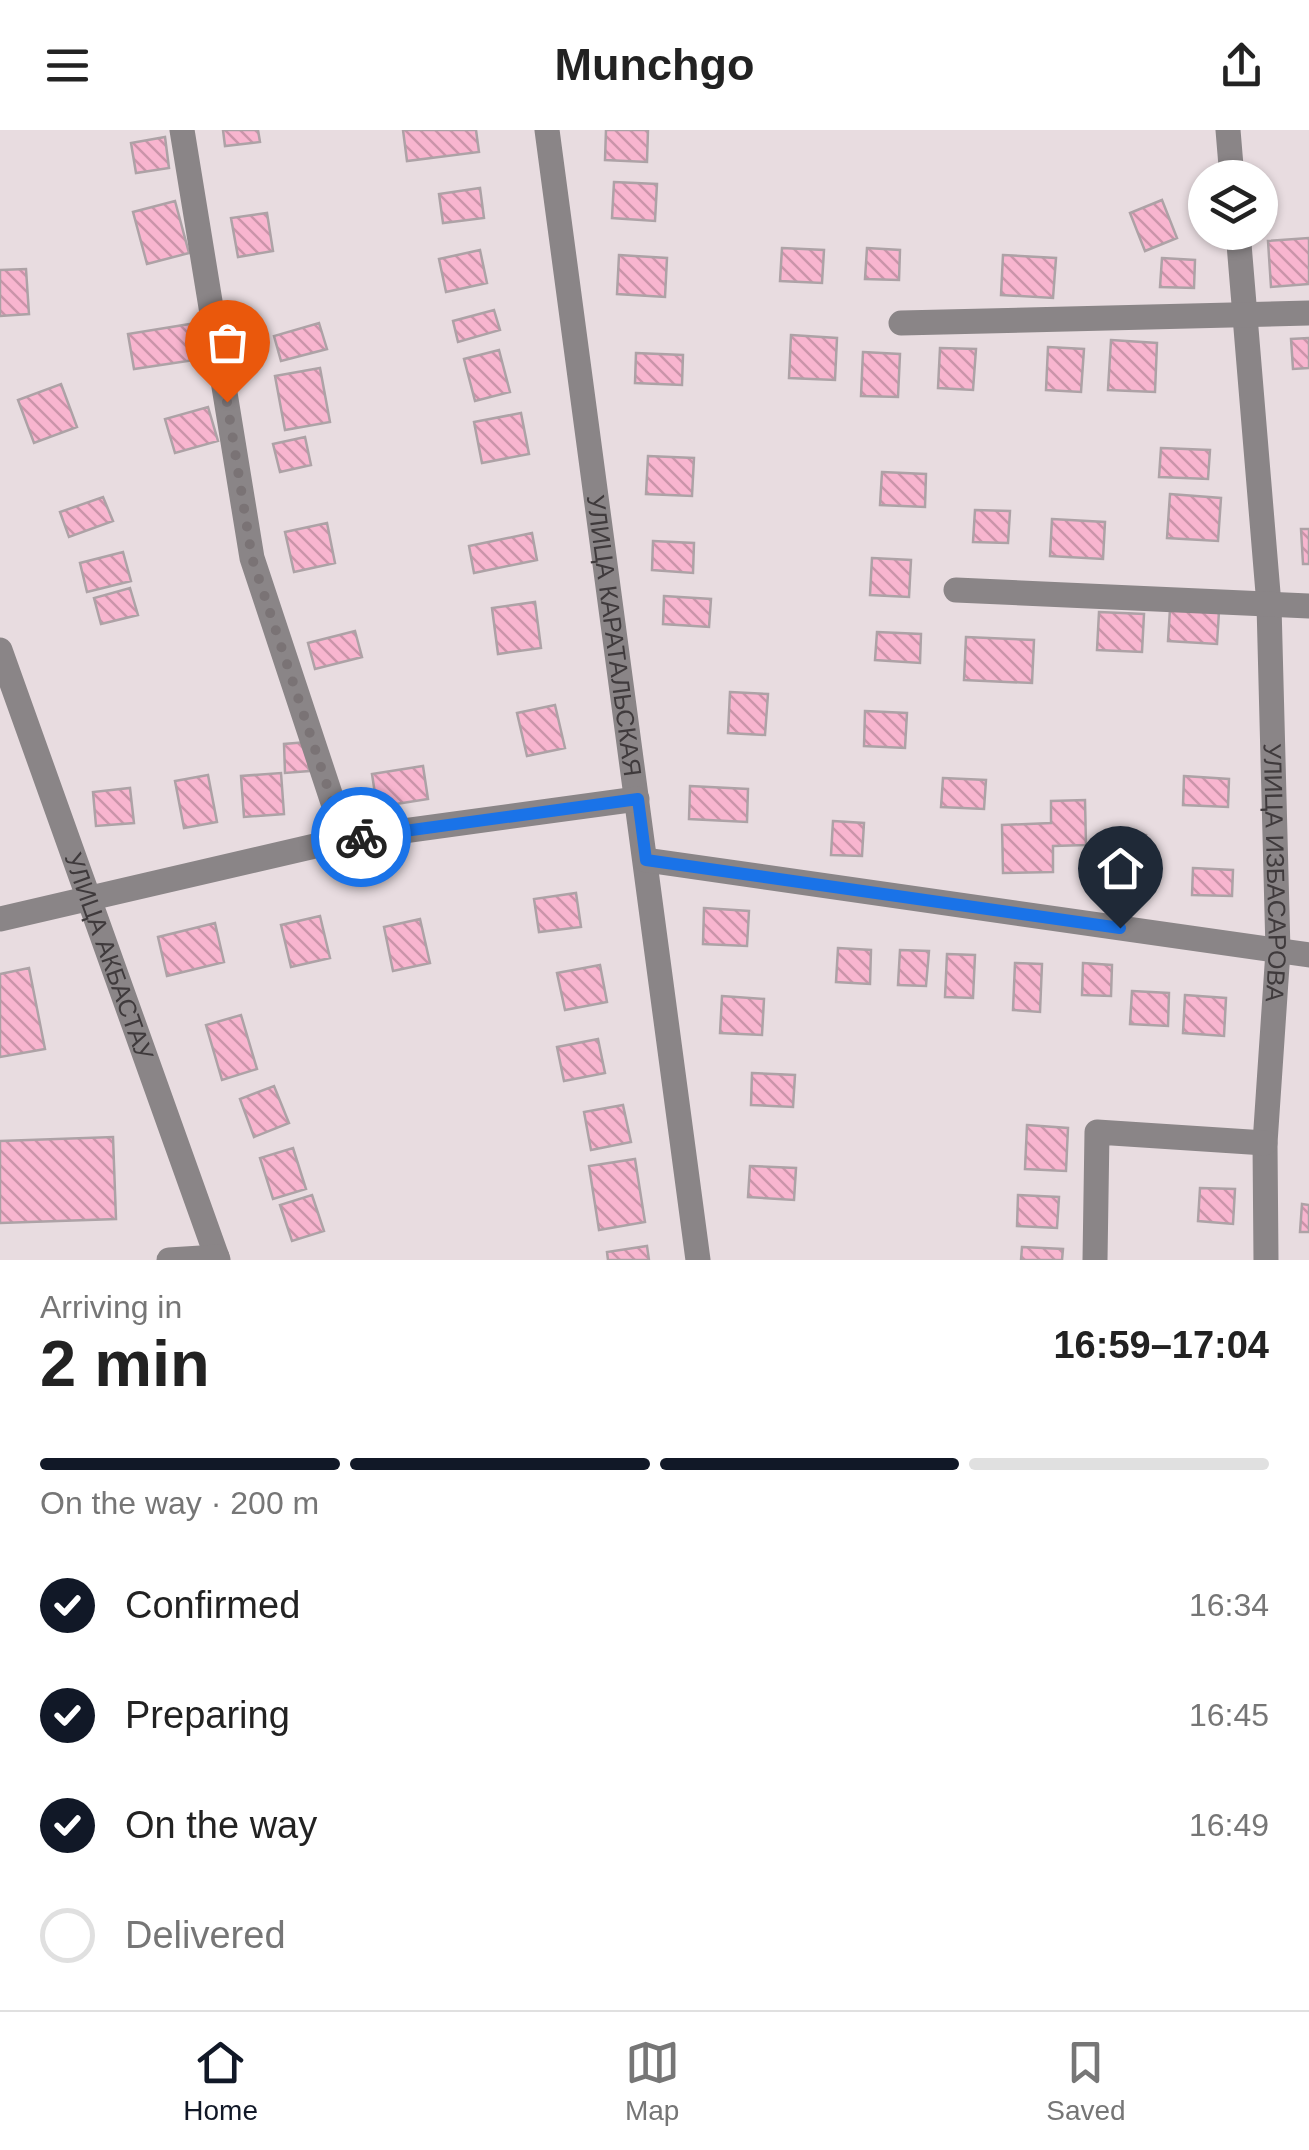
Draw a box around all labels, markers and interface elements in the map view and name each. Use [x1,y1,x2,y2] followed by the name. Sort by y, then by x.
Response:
[40,38,95,93] icon: menu
[1214,38,1269,93] icon: share
[555,39,754,90] text: Munchgo
[1188,160,1278,250] map controls
[1188,160,1278,250] button: layers
[185,300,270,403] pin
[200,315,255,370] icon: bag
[582,493,647,778] street label: УЛИЦА КАРАТАЛЬСКАЯ
[1259,743,1292,1003] street label: УЛИЦА ИЗБАСАРОВА
[311,787,411,887] courier
[334,810,389,865] icon: bike
[1078,826,1163,929] pin
[1093,841,1148,896] icon: home
[60,849,159,1064] street label: УЛИЦА АКБАСТАУ
[40,1289,182,1325] text: Arriving in
[1053,1324,1269,1366] text: 16:59–17:04
[40,1327,210,1400] text: 2 min
[40,1485,319,1521] text: On the way · 200 m
[40,1578,95,1633] icon: check
[125,1584,300,1626] text: Confirmed
[1189,1587,1269,1623] text: 16:34
[40,1688,95,1743] icon: check
[125,1694,290,1736] text: Preparing
[1189,1697,1269,1733] text: 16:45
[40,1798,95,1853] icon: check
[125,1804,317,1846] text: On the way
[1189,1807,1269,1843] text: 16:49
[125,1914,286,1956] text: Delivered
[183,2035,258,2127] tab: Home
[625,2035,680,2127] tab: Map
[1046,2035,1126,2127] tab: Saved

